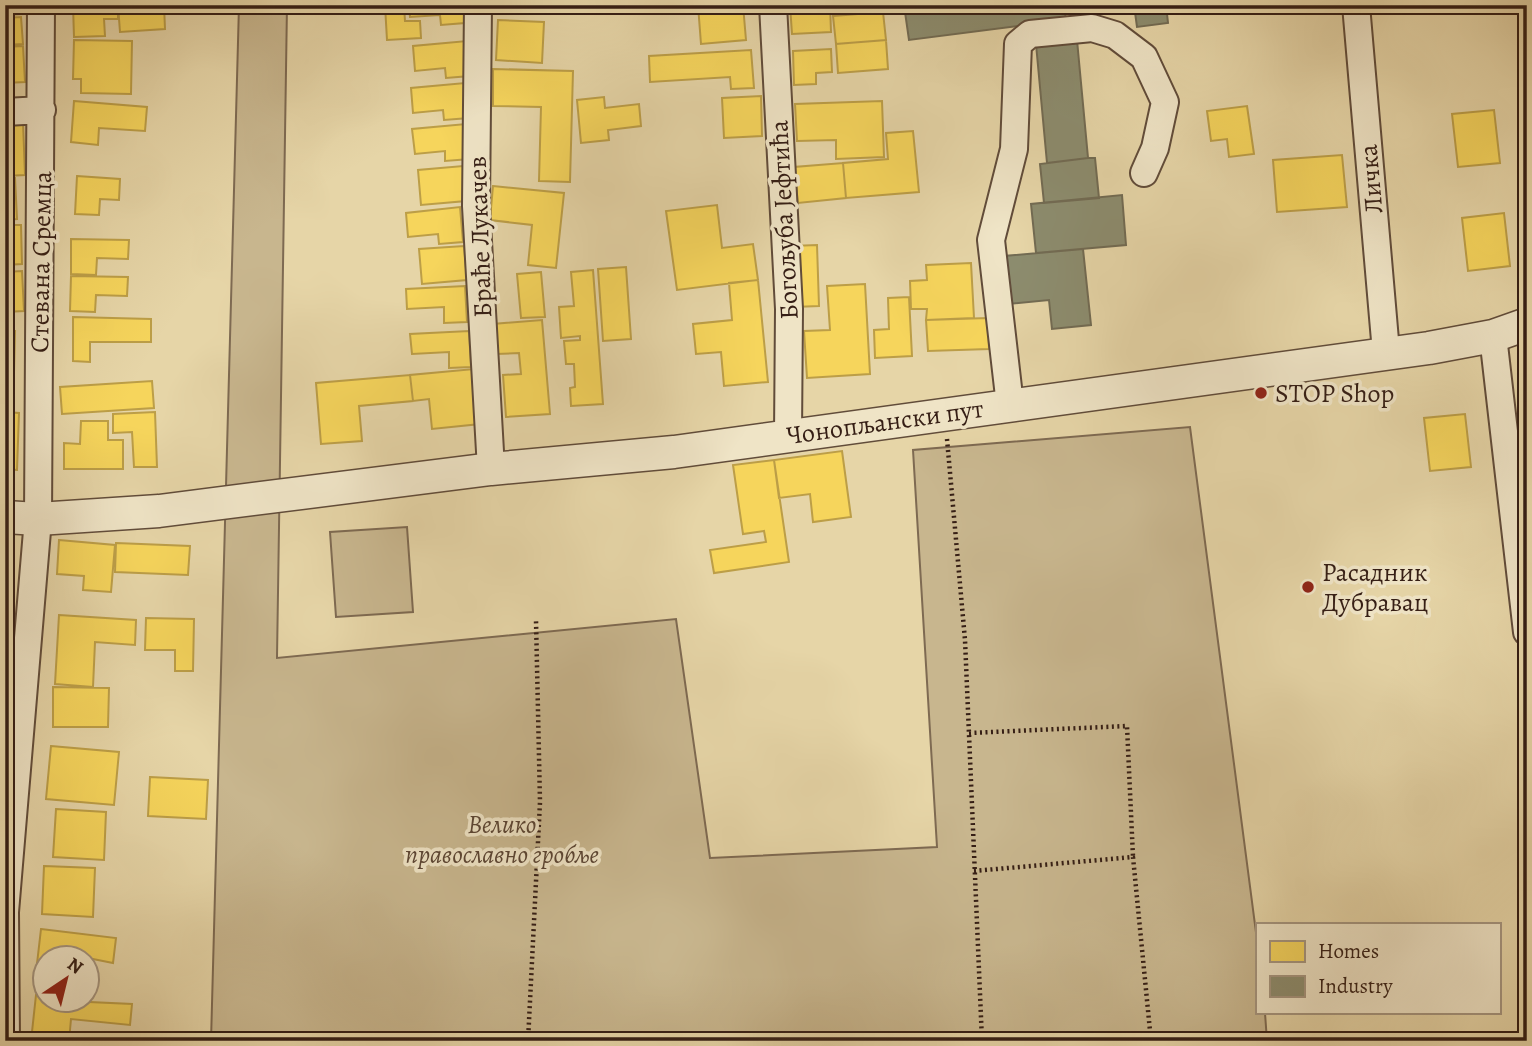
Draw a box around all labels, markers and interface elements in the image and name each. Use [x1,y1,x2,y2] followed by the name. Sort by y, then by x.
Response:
[761,119,807,321] street label: Богољуба Јефтића
[1351,143,1391,215] street label: Личка
[460,156,500,318] street label: Браће Лукачев
[22,171,60,353] street label: Стевана Сремца
[1275,376,1394,411] place label: STOP Shop
[1253,385,1269,401] marker: STOP Shop
[784,391,986,453] street label: Чонопљански пут
[1322,555,1429,620] place label: Расадник Дубравац
[1300,579,1316,595] marker: Расадник Дубравац
[405,807,599,872] park label: Велико православно гробље
[1256,923,1500,1014] legend
[1318,937,1379,965] text: Homes
[32,944,102,1014] north arrow
[62,951,88,981] text: N
[1318,972,1393,1000] text: Industry

